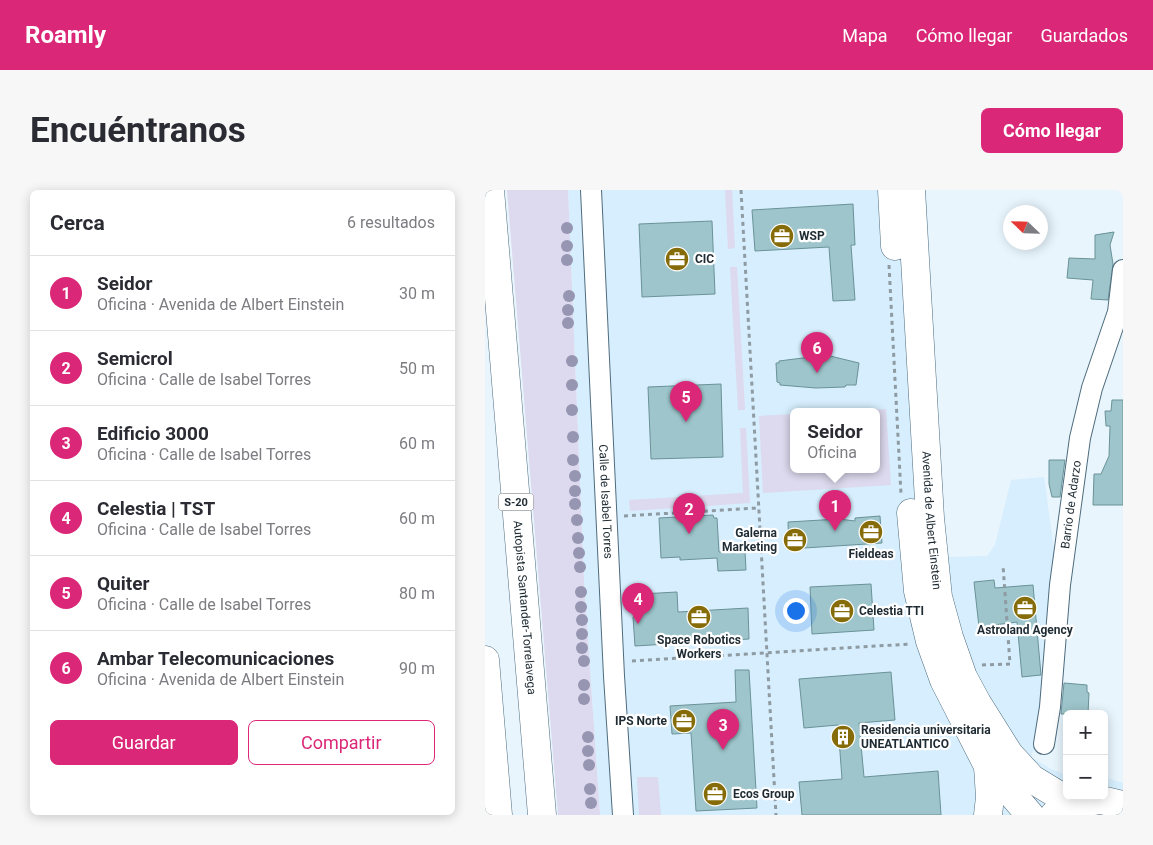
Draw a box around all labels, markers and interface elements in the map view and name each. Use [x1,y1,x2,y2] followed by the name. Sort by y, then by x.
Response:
[25,21,106,49] text: Roamly
[842,25,888,46] text: Mapa
[916,25,1012,46] text: Cómo llegar
[1040,25,1128,46] text: Guardados
[981,108,1123,153] button: Cómo llegar
[30,110,246,151] text: Encuéntranos
[1003,205,1048,250] north arrow
[50,211,105,235] text: Cerca
[347,213,435,232] text: 6 resultados
[769,223,795,249] office icon: WSP
[799,229,825,243] place label: WSP
[664,246,690,272] office icon: CIC
[695,252,714,266] place label: CIC
[97,272,152,295] text: Seidor
[61,284,71,303] text: 1
[399,284,435,303] text: 30 m
[97,295,344,314] text: Oficina · Avenida de Albert Einstein
[801,332,833,373] pin: 6
[97,347,173,370] text: Semicrol
[61,359,71,378] text: 2
[399,359,435,378] text: 50 m
[97,370,311,389] text: Oficina · Calle de Isabel Torres
[670,381,702,422] pin: 5
[790,408,880,473] popup
[807,420,863,443] text: Seidor
[97,422,209,445] text: Edificio 3000
[61,434,71,453] text: 3
[399,434,435,453] text: 60 m
[807,443,857,462] text: Oficina
[596,444,615,559] street label: Calle de Isabel Torres
[97,445,311,464] text: Oficina · Calle de Isabel Torres
[919,451,944,590] street label: Avenida de Albert Einstein
[1058,459,1084,550] street label: Barrio de Adarzo
[819,490,851,531] pin: 1
[673,493,705,534] pin: 2
[499,494,533,510] road number: S-20
[97,497,215,520] text: Celestia | TST
[61,509,71,528] text: 4
[399,509,435,528] text: 60 m
[858,519,884,545] office icon: Fieldeas
[97,520,311,539] text: Oficina · Calle de Isabel Torres
[511,520,539,695] street label: Autopista Santander-Torrelavega
[722,526,778,554] place label: Galerna Marketing
[782,527,808,553] office icon: Galerna Marketing
[848,547,894,561] place label: Fieldeas
[97,572,149,595] text: Quiter
[622,583,654,624] pin: 4
[61,584,71,603] text: 5
[399,584,435,603] text: 80 m
[97,595,311,614] text: Oficina · Calle de Isabel Torres
[1012,595,1038,621] office icon: Astroland Agency
[783,598,809,624] your location
[829,598,855,624] office icon: Celestia TTI
[686,604,712,630] office icon: Space Robotics Workers
[859,604,924,618] place label: Celestia TTI
[977,623,1074,637] place label: Astroland Agency
[657,633,741,661] place label: Space Robotics Workers
[97,647,334,670] text: Ambar Telecomunicaciones
[61,659,71,678] text: 6
[399,659,435,678] text: 90 m
[97,670,344,689] text: Oficina · Avenida de Albert Einstein
[671,708,697,734] office icon: IPS Norte
[707,709,739,750] pin: 3
[1063,710,1108,800] map controls
[1063,710,1108,755] button: +
[615,714,668,728] place label: IPS Norte
[50,720,238,765] button: Guardar
[248,720,435,765] button: Compartir
[861,723,991,751] place label: Residencia universitaria UNEATLANTICO
[830,724,856,750] building icon: Residencia universitaria UNEATLANTICO
[1063,755,1108,800] button: −
[702,781,728,807] office icon: Ecos Group
[733,787,795,801] place label: Ecos Group

